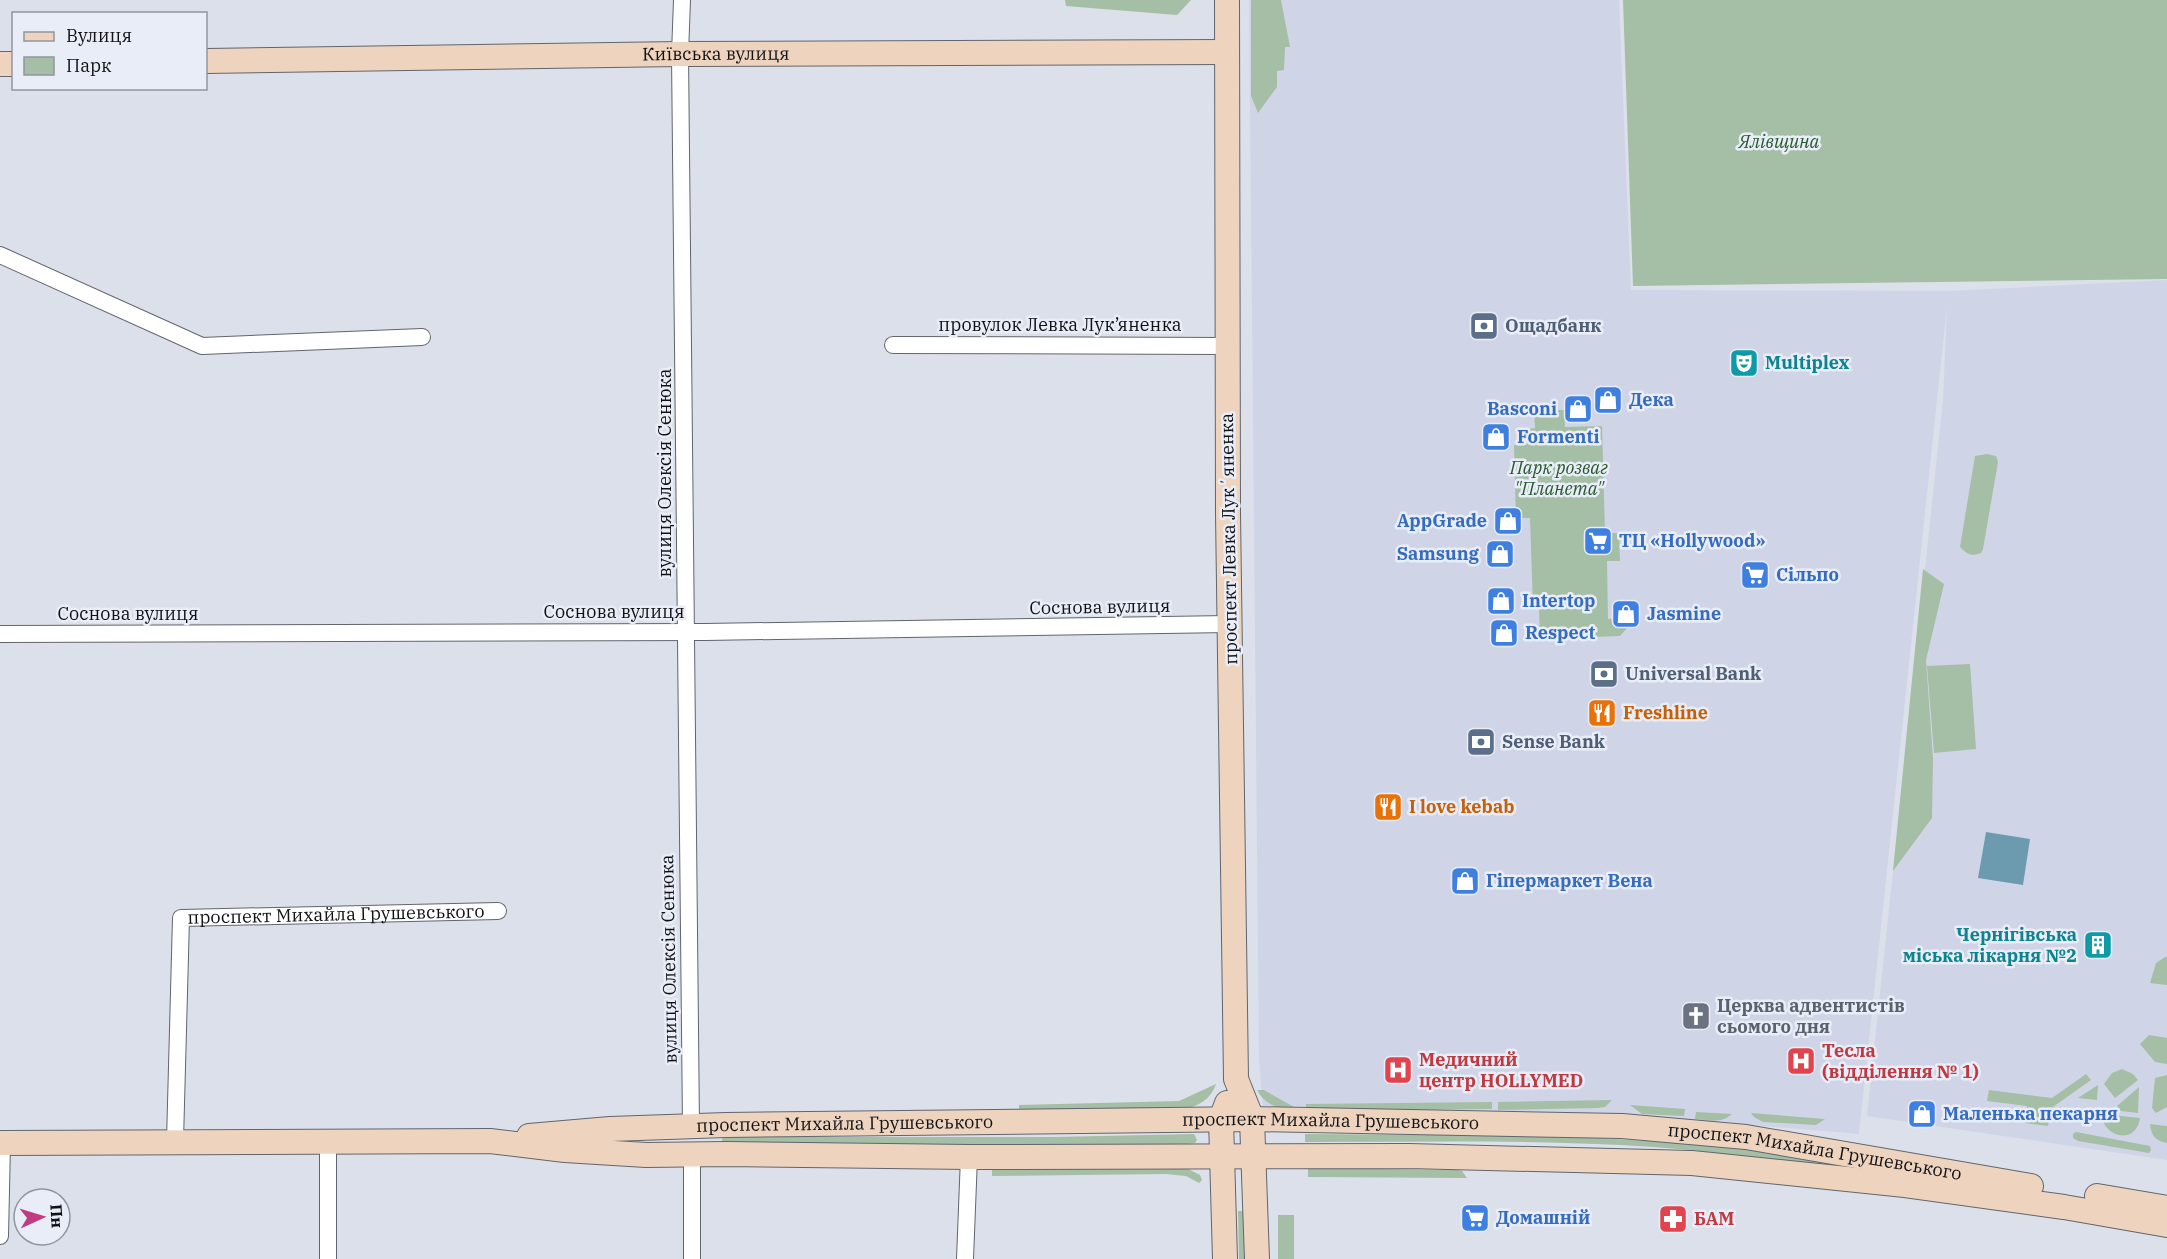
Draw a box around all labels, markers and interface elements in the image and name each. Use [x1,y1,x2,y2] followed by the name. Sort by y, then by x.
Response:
[12,12,207,90] legend
[66,24,132,47] text: Вулиця
[642,42,790,66] street label: Київська вулиця
[66,54,112,77] text: Парк
[1738,130,1819,153] park label: Ялівщина
[1468,310,1500,342] bank icon: Ощадбанк
[938,313,1182,336] street label: провулок Левка Лук’яненка
[1505,314,1601,337] place label: Ощадбанк
[1728,347,1760,379] theatre icon: Multiplex
[1765,351,1850,374] place label: Multiplex
[653,368,676,578] street label: вулиця Олексія Сенюка
[1592,384,1624,416] shop icon: Дека
[1629,388,1674,411] place label: Дека
[1562,393,1594,425] shop icon: Basconi
[1487,397,1557,420] place label: Basconi
[1215,413,1242,665] street label: проспект Левка Лукʼяненка
[1480,421,1512,453] shop icon: Formenti
[1517,425,1599,448] place label: Formenti
[1509,456,1608,500] park label: Парк розваг "Планета"
[1492,505,1524,537] shop icon: AppGrade
[1397,509,1487,532] place label: AppGrade
[1582,525,1614,557] supermarket icon: ТЦ «Hollywood»
[1619,529,1765,552] place label: ТЦ «Hollywood»
[1484,538,1516,570] shop icon: Samsung
[1397,542,1480,565] place label: Samsung
[1739,559,1771,591] supermarket icon: Сільпо
[1776,563,1839,586] place label: Сільпо
[1485,585,1517,617] shop icon: Intertop
[1522,589,1595,612] place label: Intertop
[1029,594,1171,619] street label: Соснова вулиця
[1610,598,1642,630] shop icon: Jasmine
[543,600,685,623] street label: Соснова вулиця
[57,602,199,625] street label: Соснова вулиця
[1647,602,1721,625] place label: Jasmine
[1488,617,1520,649] shop icon: Respect
[1525,621,1595,644] place label: Respect
[1588,658,1620,690] bank icon: Universal Bank
[1625,662,1762,685] place label: Universal Bank
[1586,697,1618,729] restaurant icon: Freshline
[1623,701,1708,724] place label: Freshline
[1465,726,1497,758] bank icon: Sense Bank
[1502,730,1606,753] place label: Sense Bank
[1372,791,1404,823] restaurant icon: I love kebab
[1409,795,1514,818] place label: I love kebab
[655,854,682,1064] street label: вулиця Олексія Сенюка
[1449,865,1481,897] shop icon: Гіпермаркет Вена
[1486,869,1653,892] place label: Гіпермаркет Вена
[187,899,485,929] street label: проспект Михайла Грушевського
[1903,923,2077,967] place label: Чернігівська міська лікарня №2
[2082,929,2114,961] building icon: Чернігівська міська лікарня №2
[1717,994,1905,1038] place label: Церква адвентистів сьомого дня
[1680,1000,1712,1032] church icon: Церква адвентистів сьомого дня
[1822,1039,1979,1083] place label: Тесла (відділення № 1)
[1785,1045,1817,1077] hospital icon: Тесла (відділення № 1)
[1419,1048,1583,1092] place label: Медичний центр HOLLYMED
[1382,1054,1414,1086] hospital icon: Медичний центр HOLLYMED
[1906,1098,1938,1130] shop icon: Маленька пекарня
[1943,1102,2118,1125] place label: Маленька пекарня
[1182,1107,1479,1134] street label: проспект Михайла Грушевського
[696,1110,993,1137] street label: проспект Михайла Грушевського
[1667,1118,1963,1185] street label: проспект Михайла Грушевського
[12,1187,72,1247] north arrow
[1459,1202,1491,1234] supermarket icon: Домашній
[46,1203,68,1229] text: Пн
[1657,1203,1689,1235] pharmacy icon: БАМ
[1496,1206,1590,1229] place label: Домашній
[1694,1207,1734,1230] place label: БАМ

